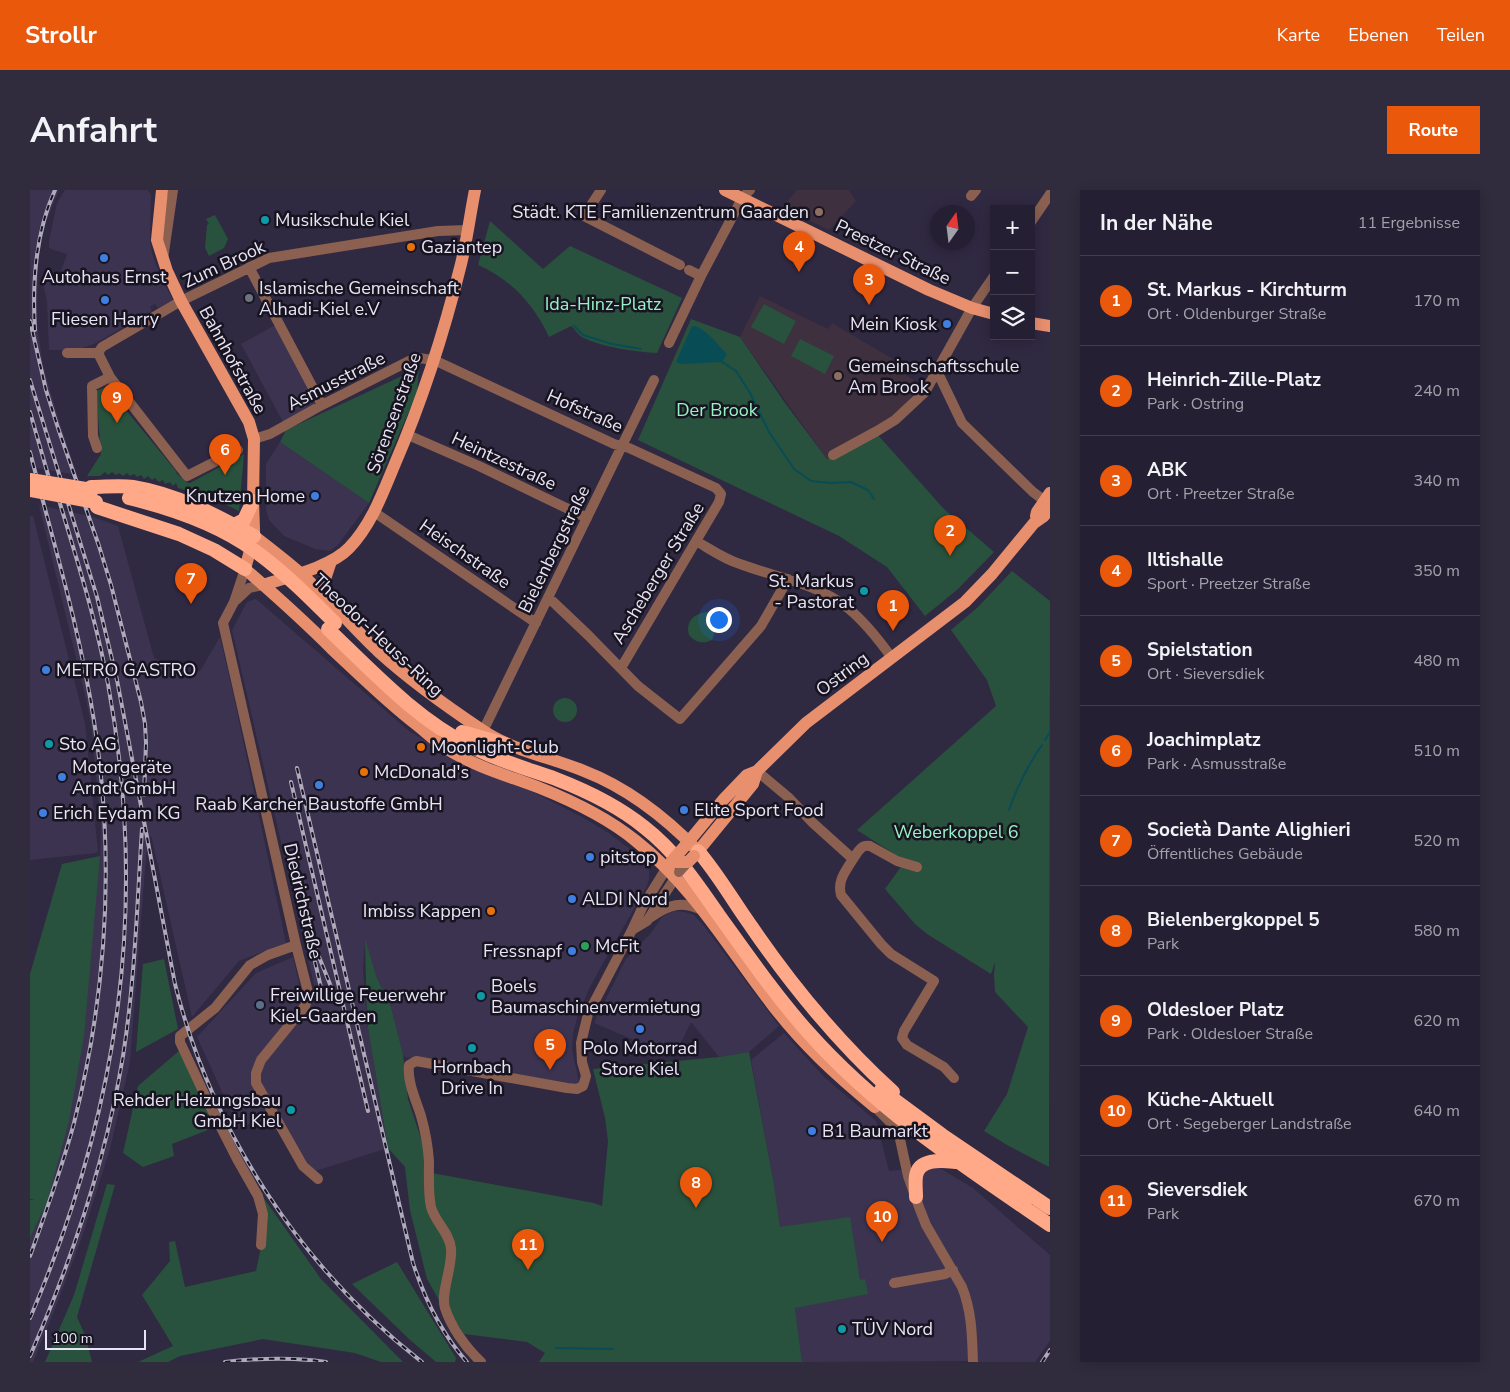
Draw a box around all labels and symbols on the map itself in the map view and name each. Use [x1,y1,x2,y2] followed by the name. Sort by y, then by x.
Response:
[512,200,809,224] place label: Städt. KTE Familienzentrum Gaarden
[930,205,975,250] north arrow
[813,206,825,218] marker: Städt. KTE Familienzentrum Gaarden
[275,208,410,232] place label: Musikschule Kiel
[259,214,271,226] marker: Musikschule Kiel
[831,214,955,290] street label: Preetzer Straße
[783,231,815,272] pin: 4
[179,234,270,293] street label: Zum Brook
[421,235,502,259] place label: Gaziantep
[405,241,417,253] marker: Gaziantep
[98,252,110,264] marker: Autohaus Ernst
[853,264,885,305] pin: 3
[42,265,167,289] place label: Autohaus Ernst
[259,276,459,321] place label: Islamische Gemeinschaft Alhadi-Kiel e.V
[243,292,255,304] marker: Islamische Gemeinschaft Alhadi-Kiel e.V
[545,292,661,316] park label: Ida-Hinz-Platz
[99,294,111,306] marker: Fliesen Harry
[194,302,272,418] street label: Bahnhofstraße
[51,307,160,331] place label: Fliesen Harry
[850,312,938,336] place label: Mein Kiosk
[941,318,953,330] marker: Mein Kiosk
[283,346,389,416] street label: Asmusstraße
[361,349,427,477] street label: Sörensenstraße
[848,354,1019,399] place label: Gemeinschaftsschule Am Brook
[832,370,844,382] marker: Gemeinschaftsschule Am Brook
[101,382,133,423] pin: 9
[543,384,627,438] street label: Hofstraße
[676,398,759,422] park label: Der Brook
[448,426,560,496] street label: Heintzestraße
[209,434,241,475] pin: 6
[513,481,595,617] street label: Bielenbergstraße
[186,484,305,508] place label: Knutzen Home
[309,490,321,502] marker: Knutzen Home
[606,498,710,648] street label: Ascheberger Straße
[415,514,515,594] street label: Heischstraße
[934,515,966,556] pin: 2
[175,563,207,604] pin: 7
[308,568,448,702] street label: Theodor-Heuss-Ring
[769,569,855,614] place label: St. Markus - Pastorat
[858,585,870,597] marker: St. Markus - Pastorat
[877,590,909,631] pin: 1
[706,607,732,633] your location
[811,646,873,702] street label: Ostring
[56,658,196,682] place label: METRO GASTRO
[40,664,52,676] marker: METRO GASTRO
[59,732,117,756] place label: Sto AG
[431,735,559,759] place label: Moonlight-Club
[43,738,55,750] marker: Sto AG
[415,741,427,753] marker: Moonlight-Club
[72,755,176,800] place label: Motorgeräte Arndt GmbH
[374,760,469,784] place label: McDonald's
[358,766,370,778] marker: McDonald's
[56,771,68,783] marker: Motorgeräte Arndt GmbH
[313,779,325,791] marker: Raab Karcher Baustoffe GmbH
[195,792,443,816] place label: Raab Karcher Baustoffe GmbH
[694,798,824,822] place label: Elite Sport Food
[53,801,181,825] place label: Erich Eydam KG
[678,804,690,816] marker: Elite Sport Food
[37,807,49,819] marker: Erich Eydam KG
[894,820,1018,844] park label: Weberkoppel 6
[278,841,328,961] street label: Diedrichstraße
[600,845,656,869] place label: pitstop
[584,851,596,863] marker: pitstop
[582,887,668,911] place label: ALDI Nord
[566,893,578,905] marker: ALDI Nord
[363,899,481,923] place label: Imbiss Kappen
[485,905,497,917] marker: Imbiss Kappen
[595,934,640,958] place label: McFit
[483,939,563,963] place label: Fressnapf
[579,940,591,952] marker: McFit
[566,945,578,957] marker: Fressnapf
[491,974,701,1019] place label: Boels Baumaschinenvermietung
[270,983,446,1028] place label: Freiwillige Feuerwehr Kiel-Gaarden
[475,990,487,1002] marker: Boels Baumaschinenvermietung
[254,999,266,1011] marker: Freiwillige Feuerwehr Kiel-Gaarden
[634,1023,646,1035] marker: Polo Motorrad Store Kiel
[534,1029,566,1070] pin: 5
[582,1036,698,1081] place label: Polo Motorrad Store Kiel
[466,1042,478,1054] marker: Hornbach Drive In
[433,1055,511,1100] place label: Hornbach Drive In
[113,1088,282,1133] place label: Rehder Heizungsbau GmbH Kiel
[285,1104,297,1116] marker: Rehder Heizungsbau GmbH Kiel
[822,1119,929,1143] place label: B1 Baumarkt
[806,1125,818,1137] marker: B1 Baumarkt
[680,1167,712,1208] pin: 8
[866,1201,898,1242] pin: 10
[512,1229,544,1270] pin: 11
[852,1317,933,1341] place label: TÜV Nord
[836,1323,848,1335] marker: TÜV Nord
[45,1327,146,1350] scale bar

